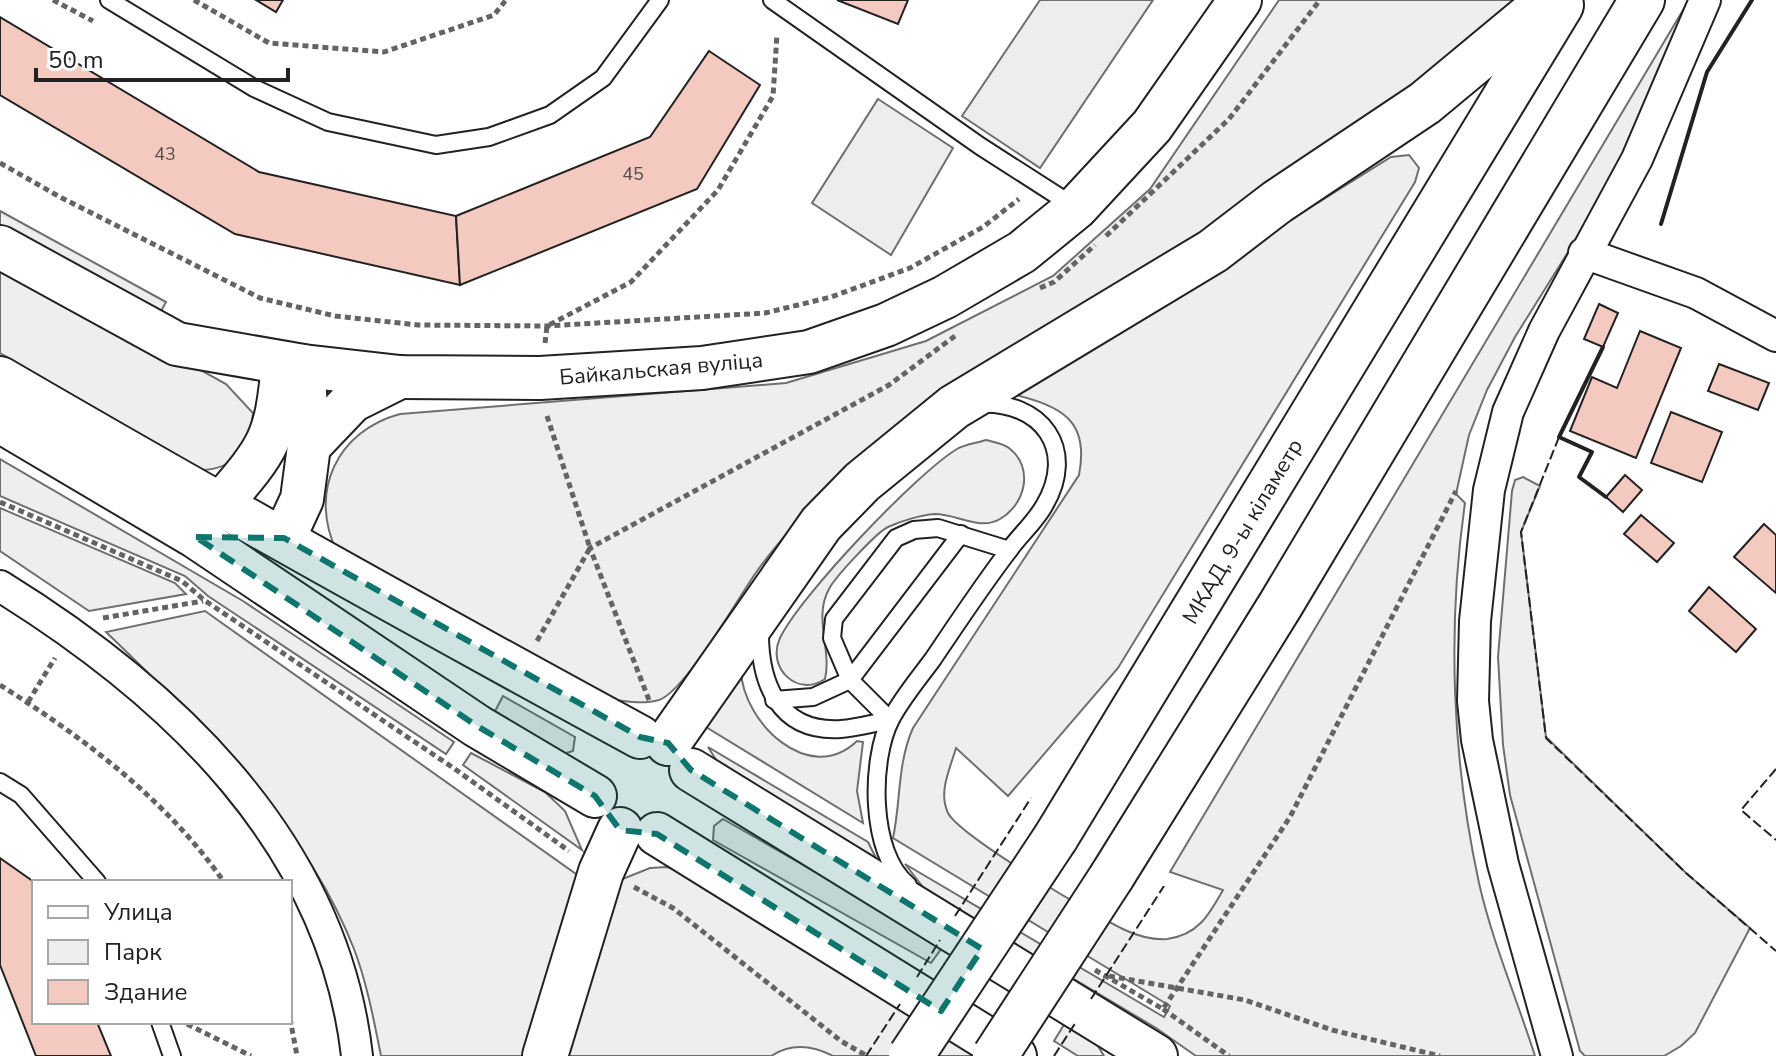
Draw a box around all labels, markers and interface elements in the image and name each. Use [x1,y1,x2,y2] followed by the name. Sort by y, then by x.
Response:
[36,32,288,82] scale bar
[48,44,104,76] text: 50 m
[154,142,176,166] house number: 43
[622,162,644,186] house number: 45
[558,345,764,393] street label: Байкальская вуліца
[1176,433,1310,630] street label: МКАД, 9-ы кіламетр
[32,880,292,1024] legend
[103,896,173,928] text: Улица
[104,936,162,968] text: Парк
[104,976,188,1008] text: Здание

